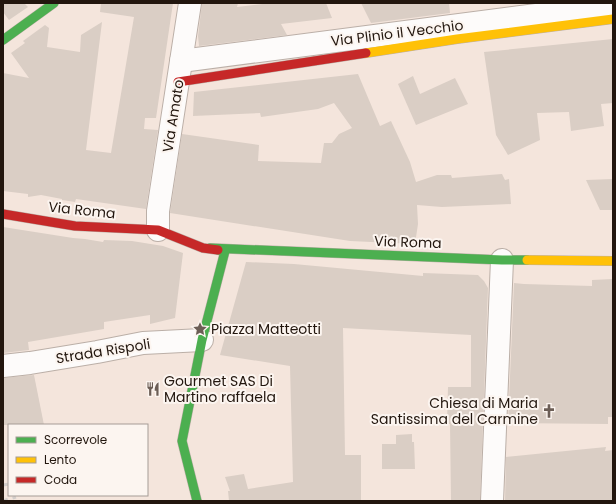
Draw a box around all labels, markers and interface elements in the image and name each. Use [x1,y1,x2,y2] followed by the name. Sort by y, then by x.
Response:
[330,15,464,51] street label: Via Plinio il Vecchio
[157,78,189,154] street label: Via Amato
[47,197,117,223] street label: Via Roma
[374,231,442,253] street label: Via Roma
[211,319,321,339] place label: Piazza Matteotti
[192,321,208,337] place icon: Piazza Matteotti
[54,334,152,368] street label: Strada Rispoli
[164,371,276,407] place label: Gourmet SAS Di Martino raffaela
[145,381,161,397] restaurant icon: Gourmet SAS Di Martino raffaela
[371,393,538,429] place label: Chiesa di Maria Santissima del Carmine
[541,403,557,419] church icon: Chiesa di Maria Santissima del Carmine
[8,424,148,496] legend
[44,431,107,448] text: Scorrevole
[44,451,77,468] text: Lento
[44,471,77,488] text: Coda

